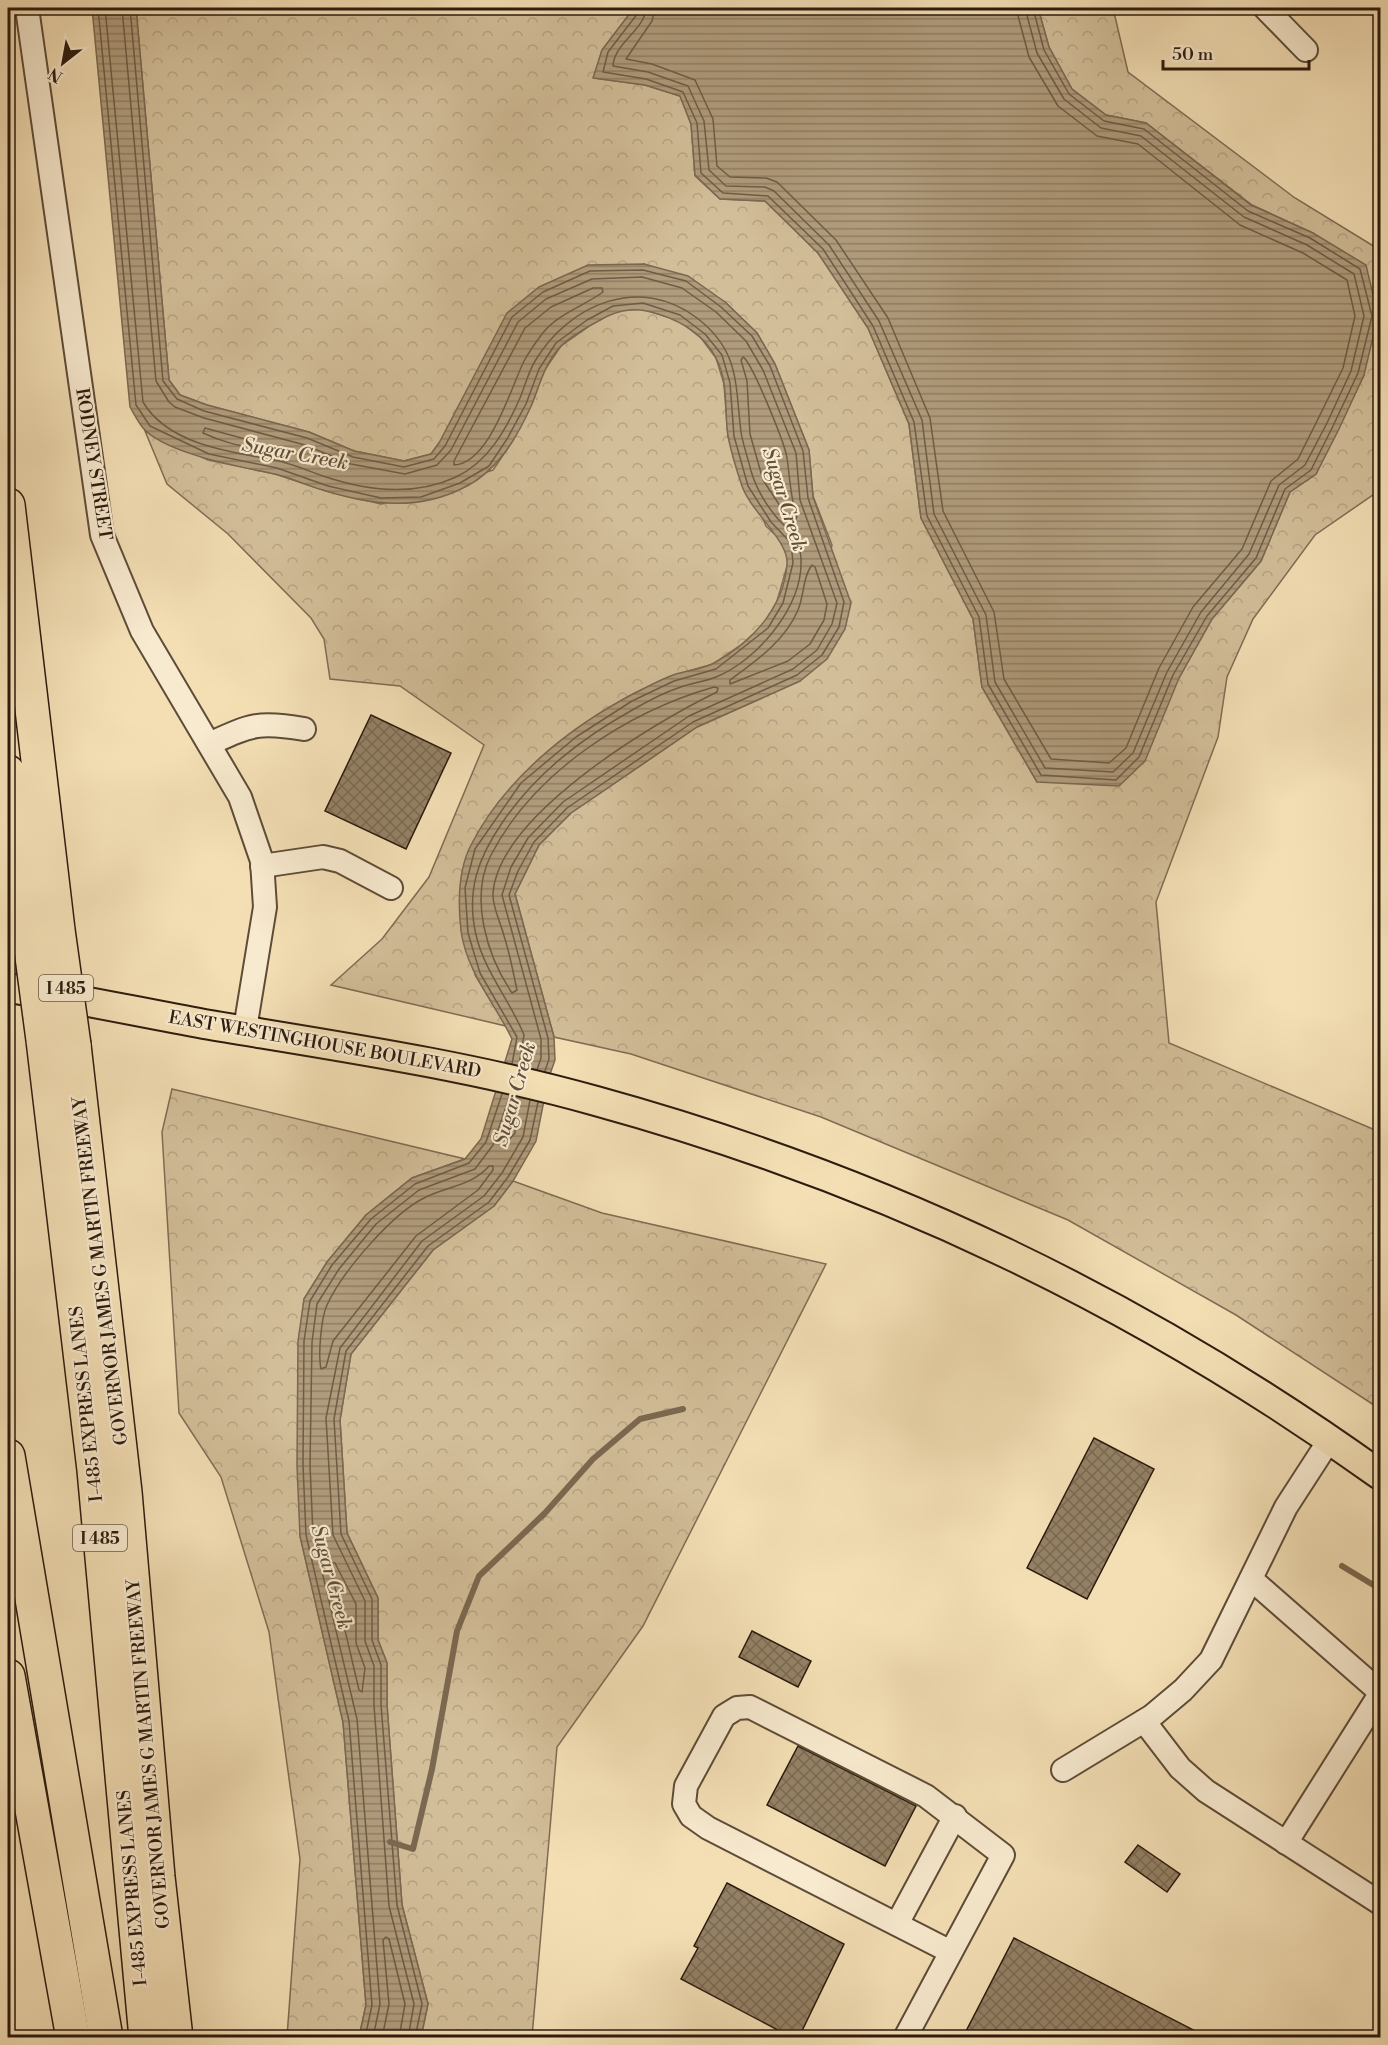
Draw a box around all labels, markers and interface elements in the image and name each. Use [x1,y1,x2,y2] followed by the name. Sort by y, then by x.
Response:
[33,33,93,93] north arrow
[1163,33,1308,71] scale bar
[1172,43,1214,66] text: 50 m
[45,63,66,87] text: N
[70,386,117,542] street label: RODNEY STREET
[240,433,350,476] water label: Sugar Creek
[756,444,811,554] water label: Sugar Creek
[39,975,93,1001] road number: I 485
[167,1006,483,1083] street label: EAST WESTINGHOUSE BOULEVARD
[489,1039,542,1149] water label: Sugar Creek
[68,1094,133,1447] street label: GOVERNOR JAMES G MARTIN FREEWAY
[65,1305,108,1503] street label: I-485 EXPRESS LANES
[305,1522,357,1633] water label: Sugar Creek
[73,1525,127,1551] road number: I 485
[122,1577,175,1930] street label: GOVERNOR JAMES G MARTIN FREEWAY
[112,1789,153,1987] street label: I-485 EXPRESS LANES

